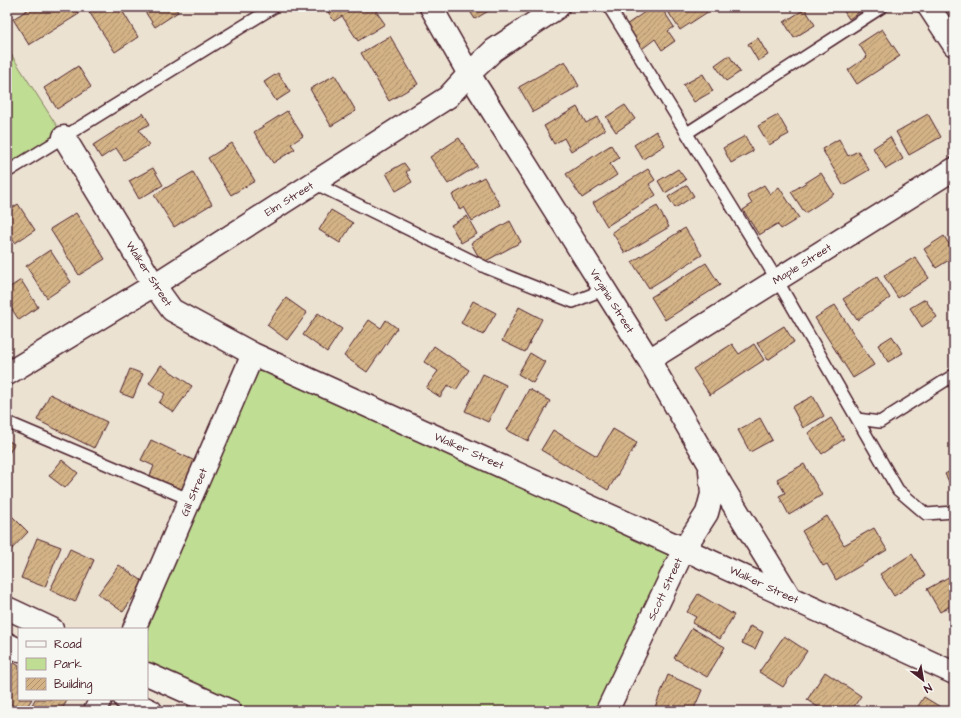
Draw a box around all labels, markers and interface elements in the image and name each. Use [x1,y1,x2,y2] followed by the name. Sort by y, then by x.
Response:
[262,178,317,220] street label: Elm Street
[122,239,176,310] street label: Walker Street
[770,240,835,288] street label: Maple Street
[585,266,638,337] street label: Virginia Street
[432,429,507,473] street label: Walker Street
[177,465,211,518] street label: Gill Street
[644,555,686,623] street label: Scott Street
[727,562,802,608] street label: Walker Street
[18,628,148,700] legend
[54,636,82,653] text: Road
[54,656,82,673] text: Park
[903,660,943,700] north arrow
[54,676,92,694] text: Building
[921,680,935,696] text: N

